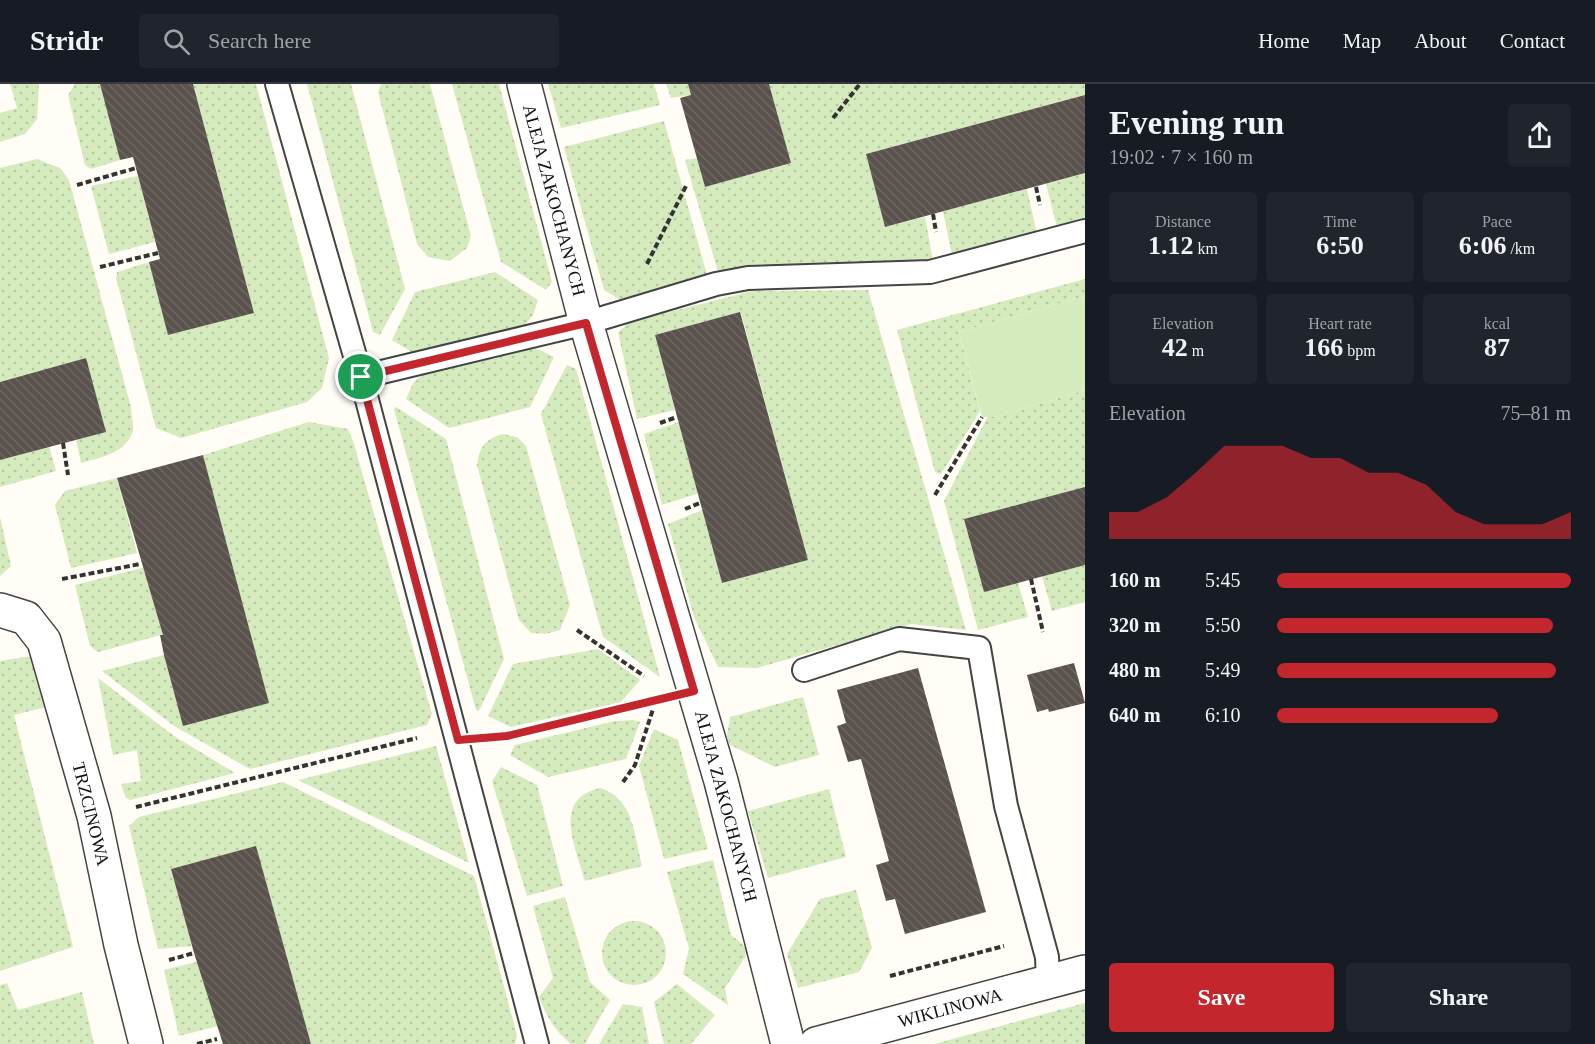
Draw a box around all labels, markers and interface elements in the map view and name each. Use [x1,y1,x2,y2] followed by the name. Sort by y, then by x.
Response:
[139,14,559,68] search box
[30,25,103,56] text: Stridr
[160,25,193,58] icon: search
[208,28,311,53] text: Search here
[1258,29,1310,53] text: Home
[1343,29,1381,53] text: Map
[1414,29,1467,53] text: About
[1500,29,1565,53] text: Contact
[519,102,589,298] street label: ALEJA ZAKOCHANYCH
[1508,104,1571,167] button: share
[1109,105,1284,141] text: Evening run
[1109,146,1253,168] text: 19:02 · 7 × 160 m
[1155,213,1211,230] text: Distance
[1323,213,1357,230] text: Time
[1482,213,1512,230] text: Pace
[1148,231,1194,260] text: 1.12
[1316,231,1364,260] text: 6:50
[1459,231,1506,260] text: 6:06
[1194,240,1218,257] text: km
[1506,240,1535,257] text: /km
[1152,315,1214,332] text: Elevation
[1308,315,1372,332] text: Heart rate
[1484,315,1510,332] text: kcal
[1162,333,1188,362] text: 42
[1304,333,1343,362] text: 166
[1484,333,1510,362] text: 87
[1188,342,1204,359] text: m
[1343,342,1376,359] text: bpm
[335,351,386,402] pin
[344,360,377,393] icon: arrive
[1109,402,1186,424] text: Elevation
[1500,402,1571,424] text: 75–81 m
[1109,569,1161,591] text: 160 m
[1205,569,1241,591] text: 5:45
[1109,614,1161,636] text: 320 m
[1205,614,1241,636] text: 5:50
[1109,659,1161,681] text: 480 m
[1205,659,1241,681] text: 5:49
[1109,704,1161,726] text: 640 m
[1205,704,1241,726] text: 6:10
[691,708,761,904] street label: ALEJA ZAKOCHANYCH
[68,760,114,868] street label: TRZCINOWA
[1109,963,1334,1032] button: Save
[1346,963,1571,1032] button: Share
[896,984,1004,1032] street label: WIKLINOWA

